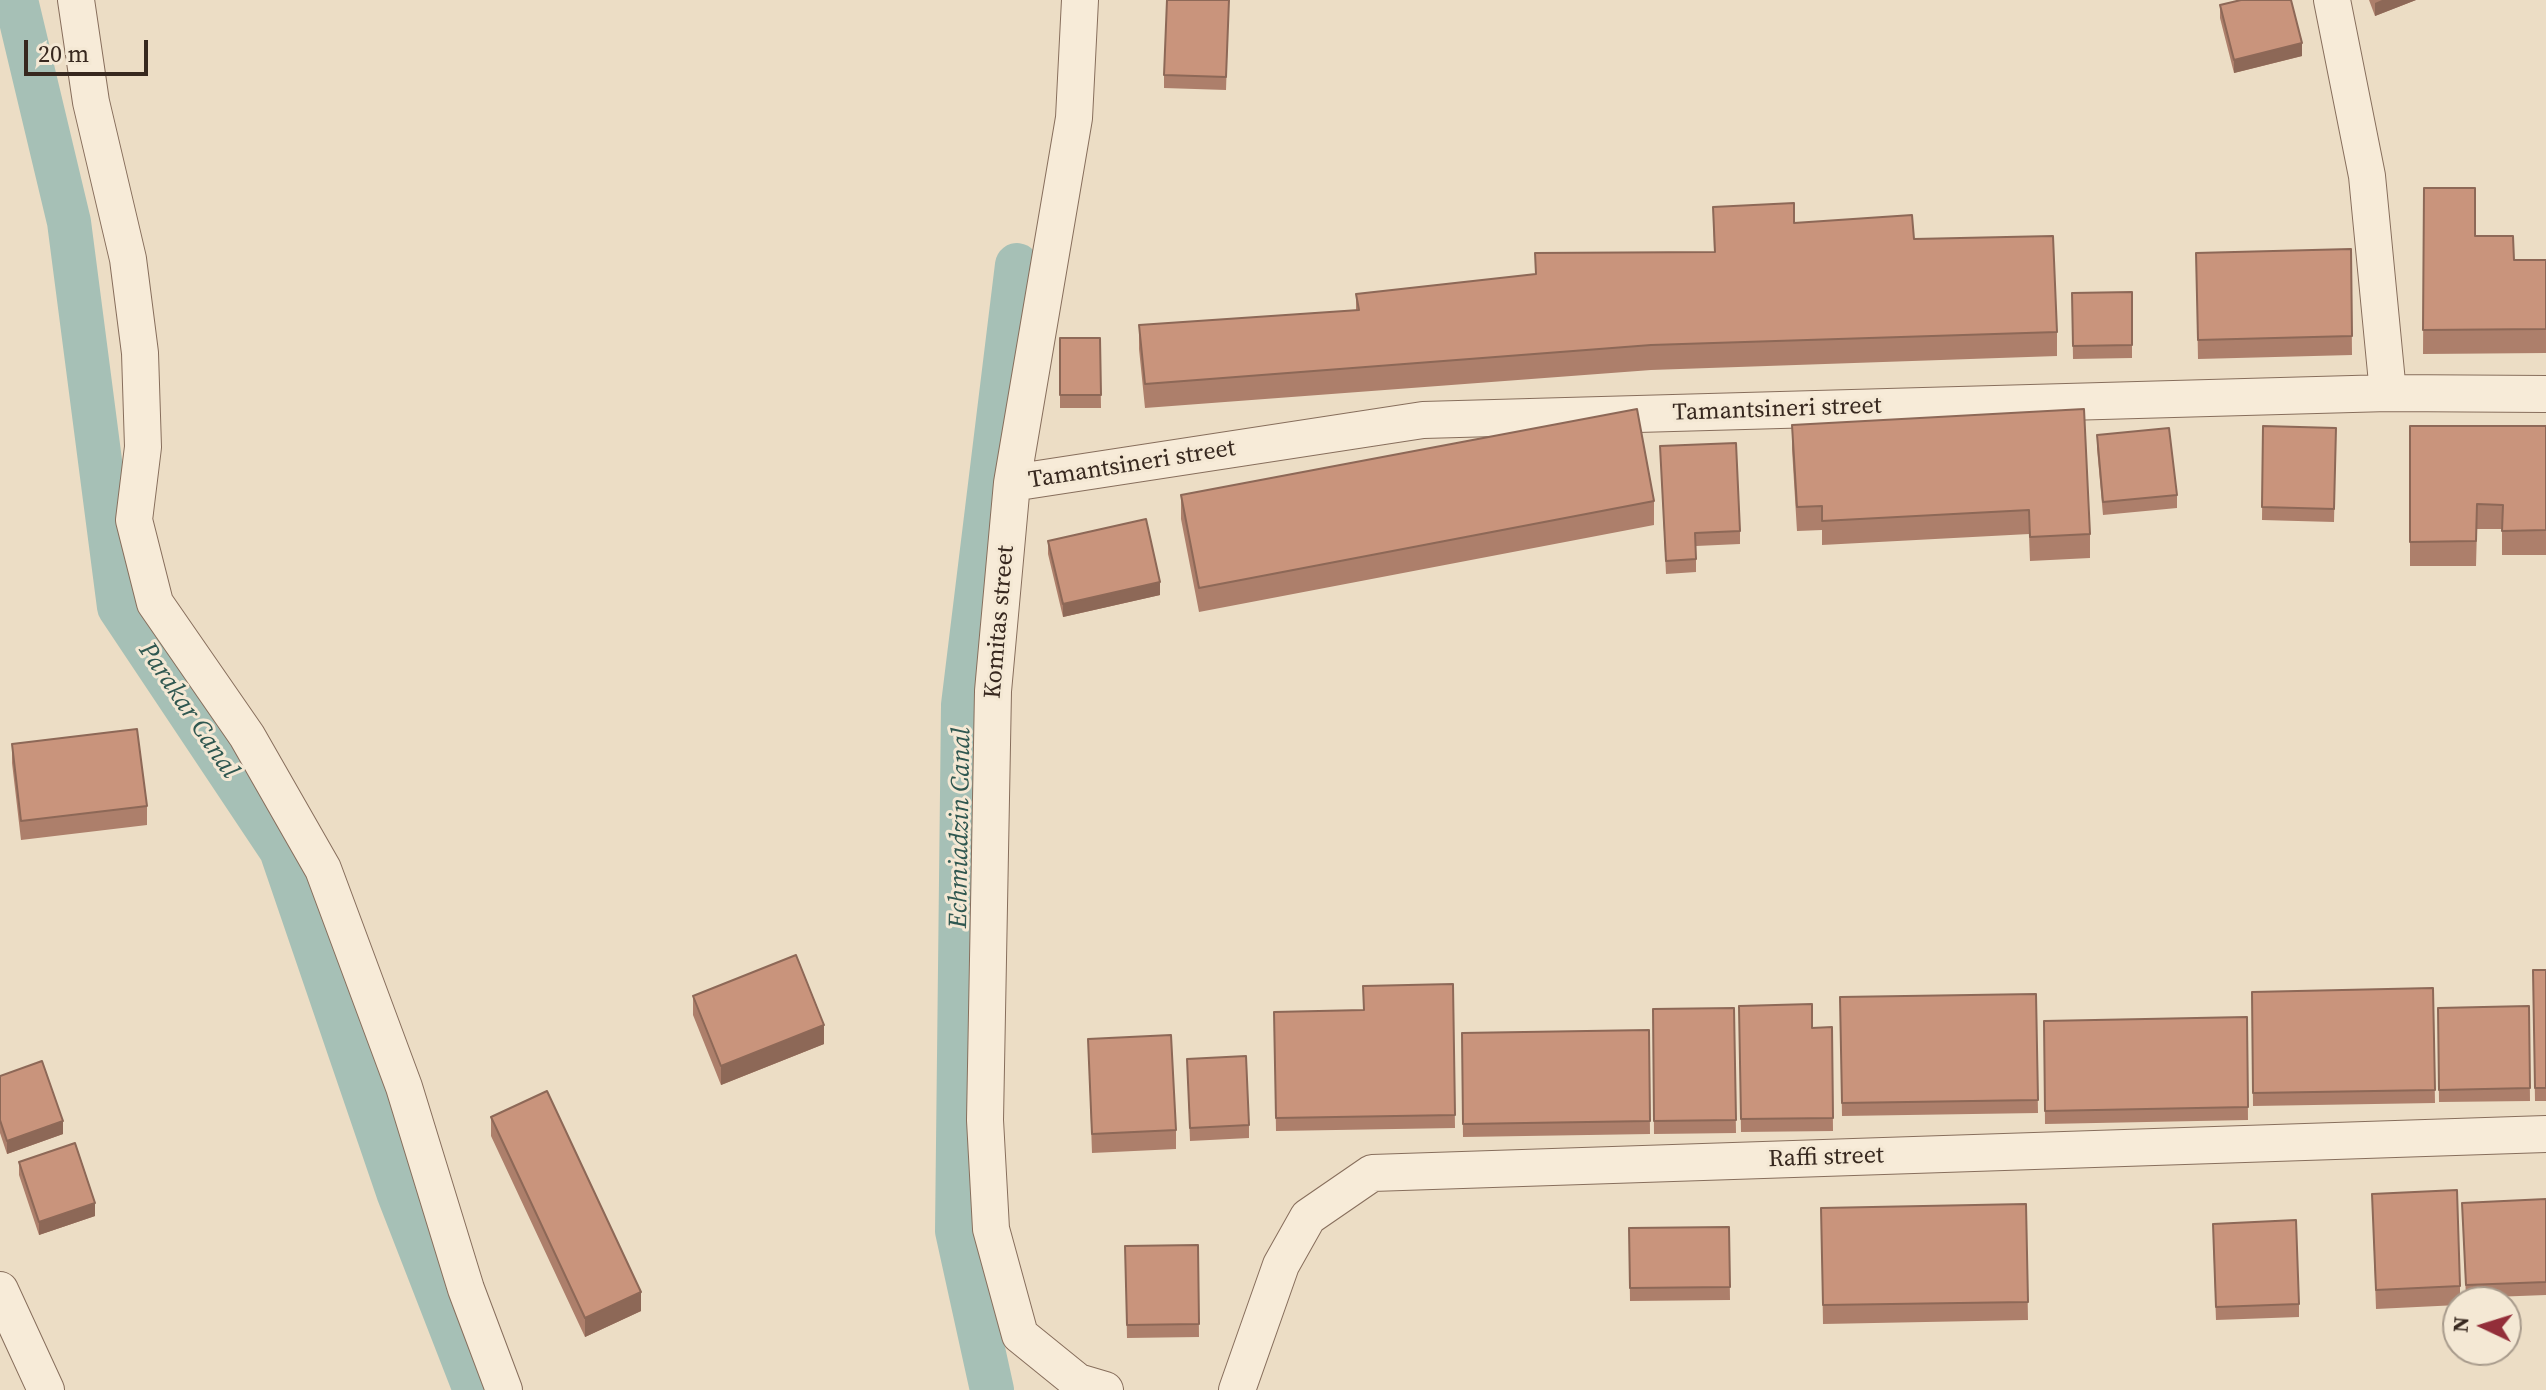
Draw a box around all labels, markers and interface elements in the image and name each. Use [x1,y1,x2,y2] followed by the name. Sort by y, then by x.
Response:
[28,24,152,74] scale bar
[38,37,89,70] text: 20 m
[1672,392,1882,428] street label: Tamantsineri street
[1026,434,1238,496] street label: Tamantsineri street
[979,544,1021,700] street label: Komitas street
[131,637,245,785] water label: Parakar Canal
[944,727,978,929] water label: Echmiadzin Canal
[1768,1142,1884,1174] street label: Raffi street
[2442,1286,2522,1366] north arrow
[2445,1315,2476,1334] text: N

